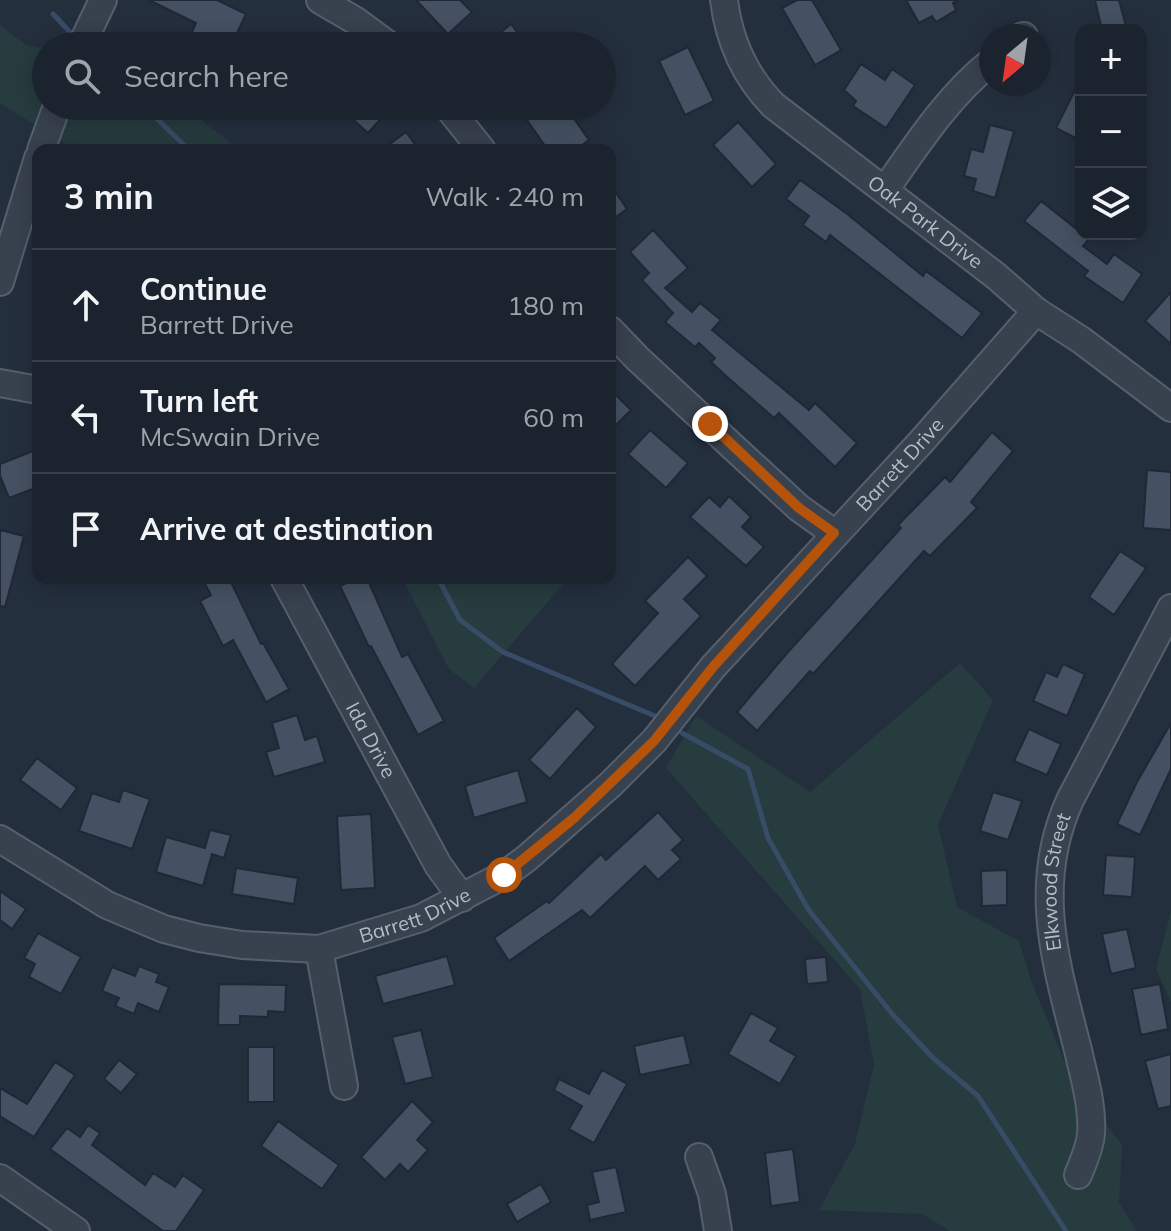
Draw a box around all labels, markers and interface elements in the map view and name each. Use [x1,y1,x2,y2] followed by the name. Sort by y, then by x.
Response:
[979,24,1051,96] north arrow
[1075,24,1147,240] map controls
[1075,24,1147,96] button: +
[32,32,616,120] search box
[60,54,104,98] icon: search
[124,57,289,95] text: Search here
[1075,96,1147,168] button: −
[1075,168,1147,240] button: layers
[863,169,988,274] street label: Oak Park Drive
[64,175,154,218] text: 3 min
[425,180,584,213] text: Walk · 240 m
[140,270,267,308] text: Continue
[64,283,108,327] icon: ahead
[508,289,584,322] text: 180 m
[140,308,294,341] text: Barrett Drive
[140,382,258,420] text: Turn left
[64,395,108,439] icon: left
[523,401,584,434] text: 60 m
[692,406,728,442] route end
[850,412,949,516] street label: Barrett Drive
[140,420,320,453] text: McSwain Drive
[64,507,108,551] icon: arrive
[140,510,434,548] text: Arrive at destination
[341,698,402,782] street label: Ida Drive
[1037,809,1076,953] street label: Elkwood Street
[486,857,522,893] route start
[356,882,475,948] street label: Barrett Drive

